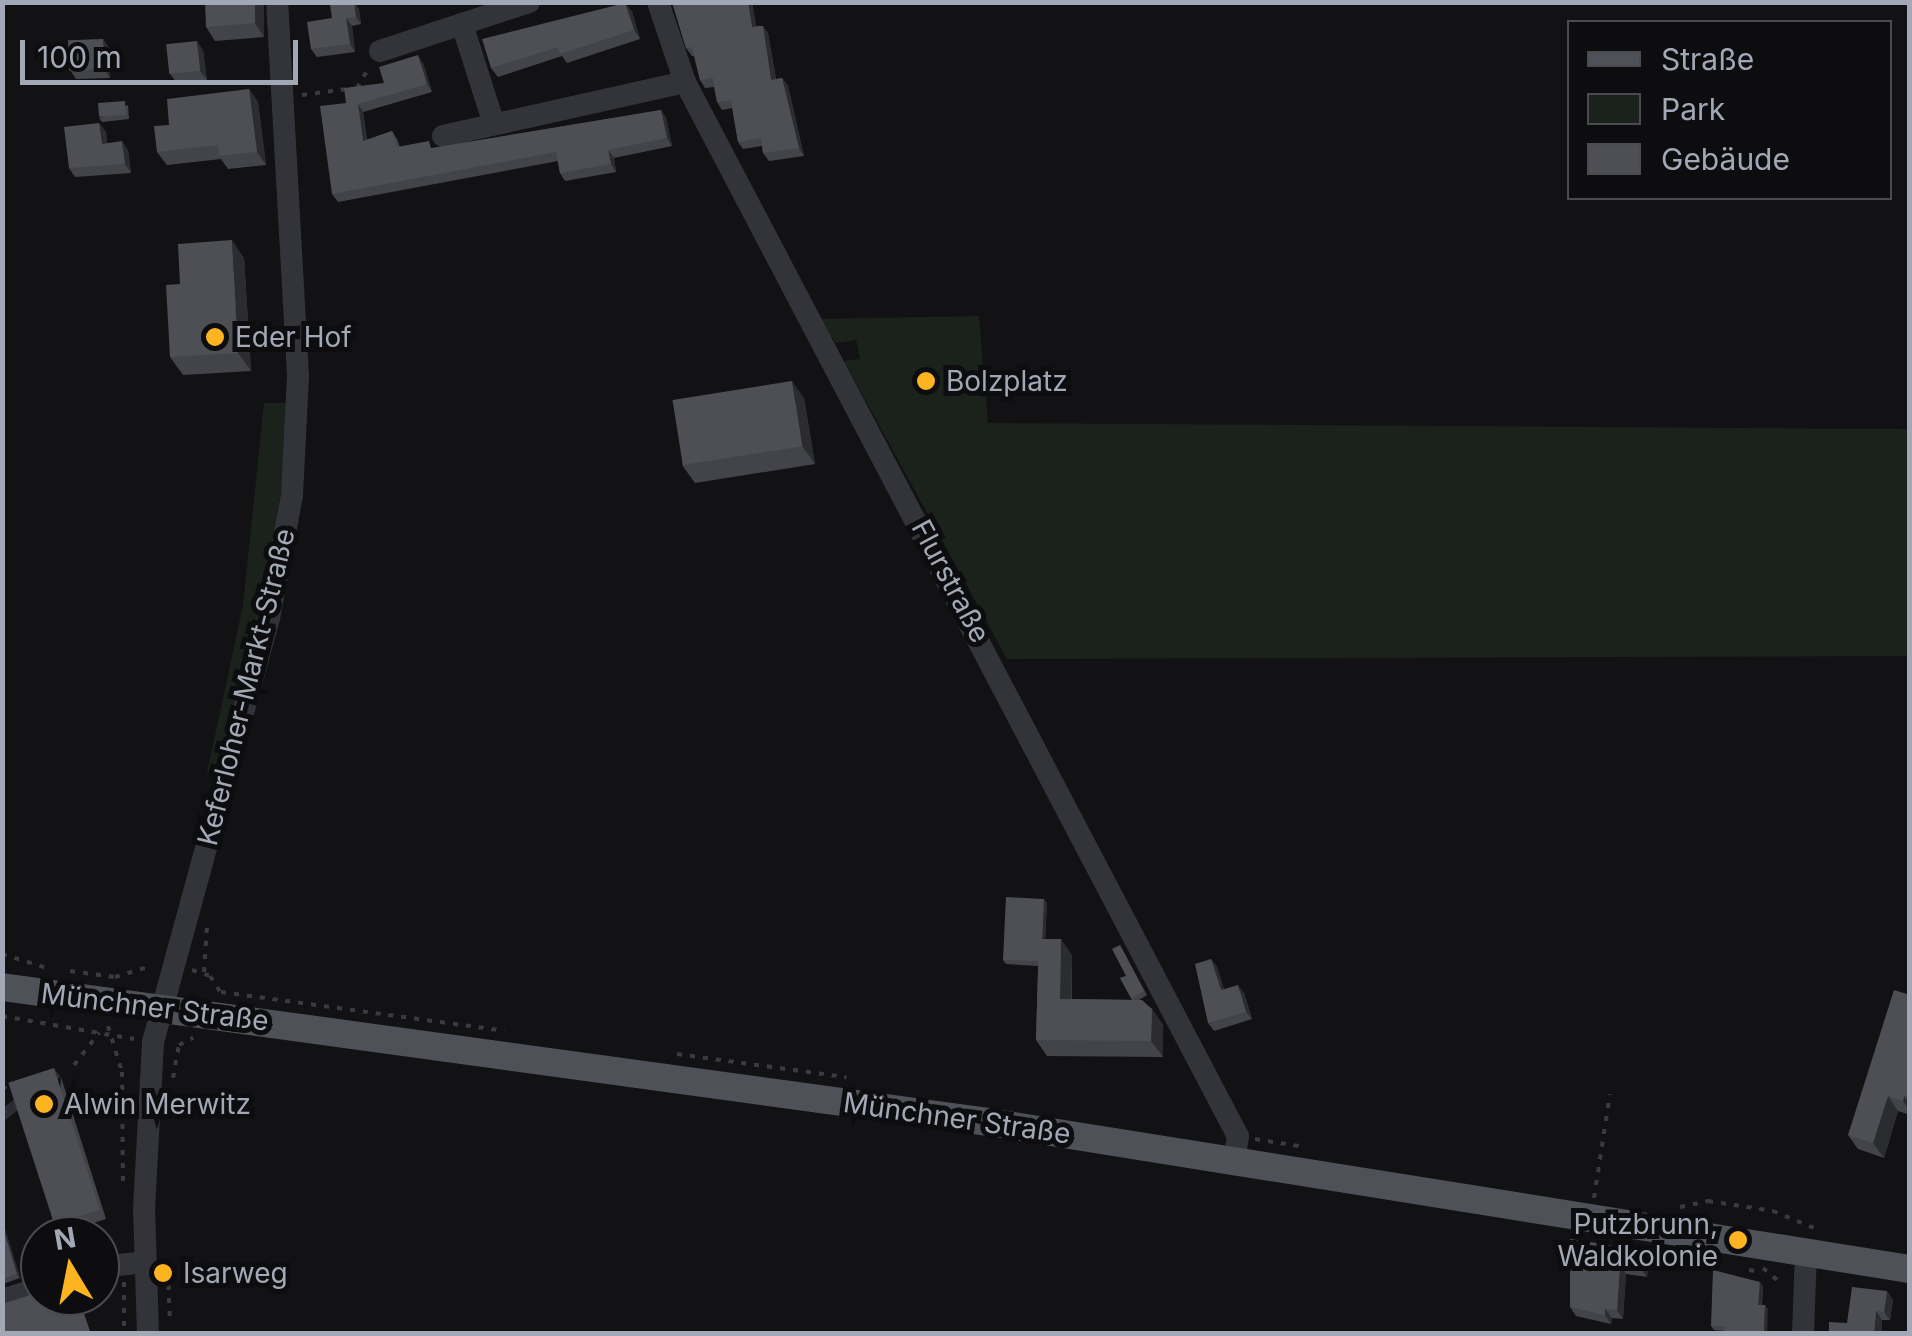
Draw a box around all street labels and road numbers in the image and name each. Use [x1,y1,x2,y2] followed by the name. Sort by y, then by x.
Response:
[905,514,997,648] street label: Flurstraße
[190,525,302,849] street label: Keferloher-Markt-Straße
[39,976,271,1038] street label: Münchner Straße
[841,1085,1073,1151] street label: Münchner Straße

